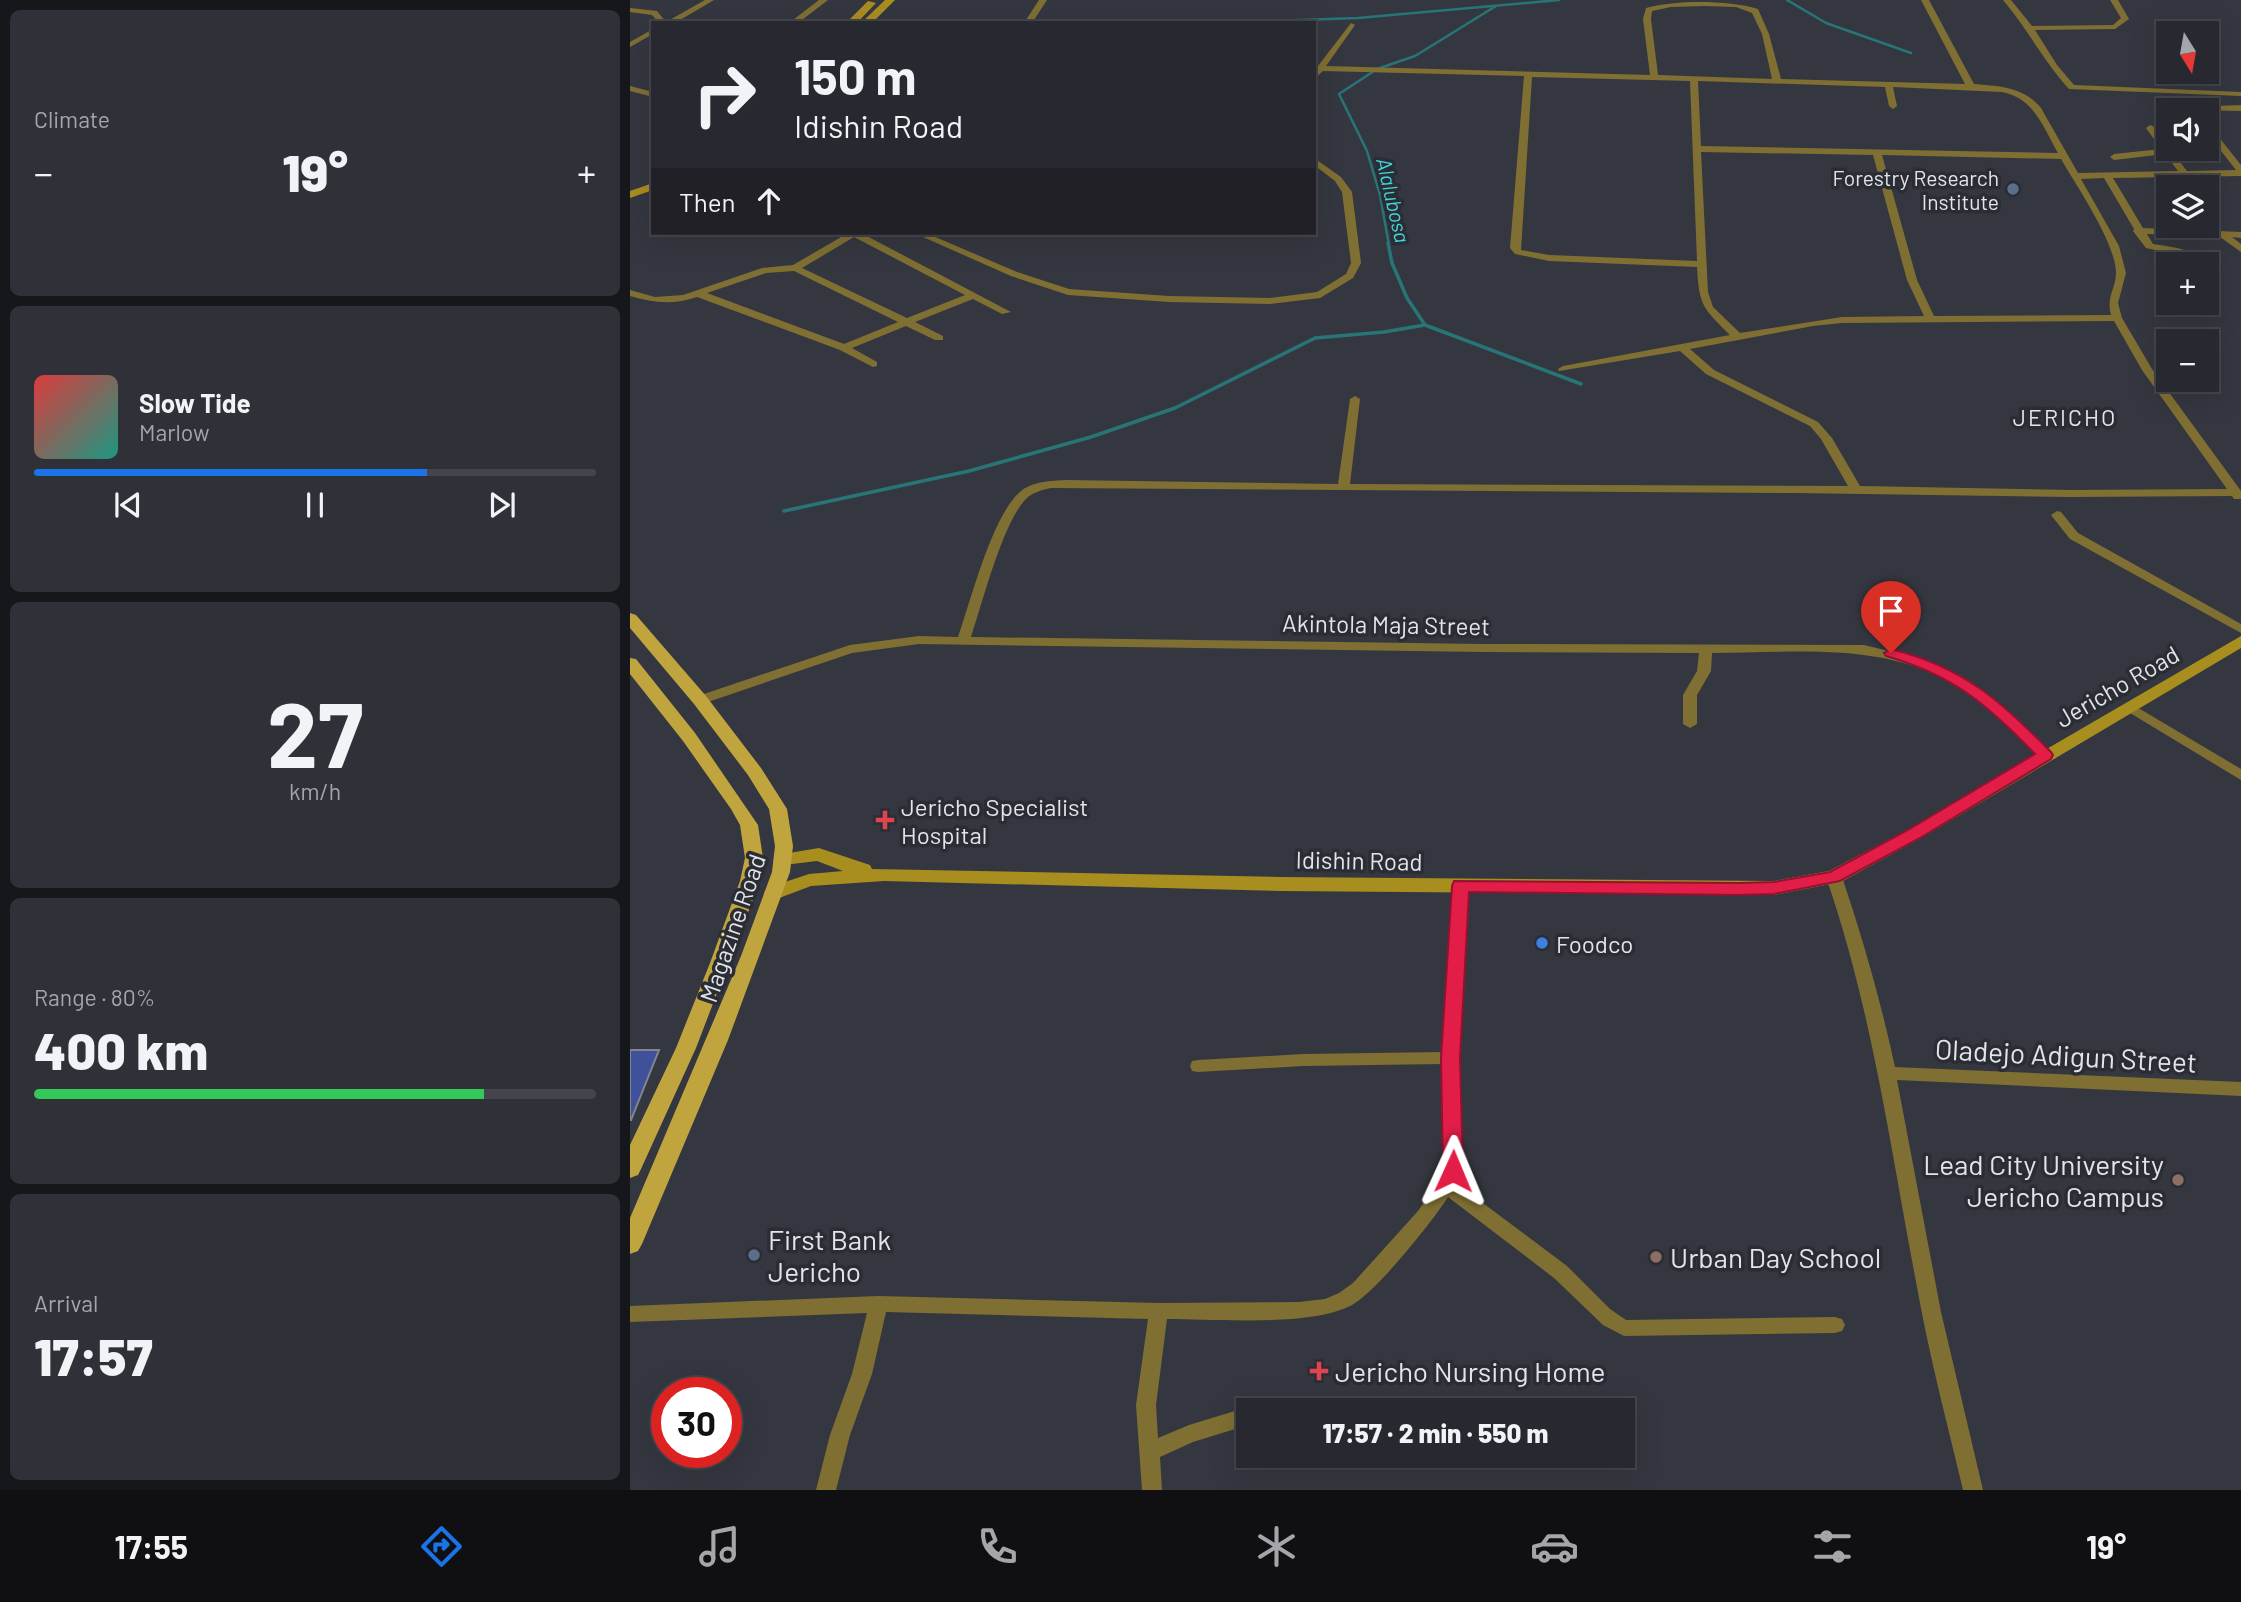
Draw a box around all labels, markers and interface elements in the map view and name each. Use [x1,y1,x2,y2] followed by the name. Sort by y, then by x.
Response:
[2156,21,2219,84] north arrow
[2156,21,2219,392] map controls
[794,46,916,105] text: 150 m
[679,49,770,140] icon: right
[2156,98,2219,161] button: sound
[34,105,110,133] text: Climate
[794,106,963,144] text: Idishin Road
[282,140,348,202] text: 19°
[34,149,53,195] text: −
[577,149,596,195] text: +
[1372,155,1416,245] water label: Alalubosa
[1833,165,1999,214] place label: Forestry Research Institute
[2156,175,2219,238] button: layers
[2005,181,2021,197] marker: Forestry Research Institute
[750,182,788,220] icon: ahead
[679,186,736,217] text: Then
[2156,252,2219,315] button: +
[2156,329,2219,392] button: −
[139,387,251,418] text: Slow Tide
[2013,403,2117,431] district label: JERICHO
[139,418,210,446] text: Marlow
[109,486,147,524] icon: previous
[296,486,334,524] icon: pause
[483,486,521,524] icon: next
[1861,581,1921,653] pin
[1872,592,1910,630] icon: arrive
[1282,608,1490,640] street label: Akintola Maja Street
[2050,639,2184,733] street label: Jericho Road
[267,677,363,786] text: 27
[289,777,341,805] text: km/h
[901,792,1088,849] place label: Jericho Specialist Hospital
[875,810,895,830] marker: Jericho Specialist Hospital
[1295,844,1423,876] street label: Idishin Road
[693,850,771,1006] street label: Magazine Road
[1556,929,1633,958] place label: Foodco
[1534,935,1550,951] marker: Foodco
[34,983,155,1011] text: Range · 80%
[34,1018,208,1080] text: 400 km
[1934,1031,2198,1079] street label: Oladejo Adigun Street
[1416,1134,1490,1208] position arrow
[1923,1147,2164,1213] place label: Lead City University Jericho Campus
[2170,1172,2186,1188] marker: Lead City University Jericho Campus
[768,1222,891,1288] place label: First Bank Jericho
[1670,1240,1881,1274] place label: Urban Day School
[746,1247,762,1263] marker: First Bank Jericho
[1648,1249,1664,1265] marker: Urban Day School
[34,1289,98,1317] text: Arrival
[34,1324,153,1386] text: 17:57
[1335,1354,1606,1388] place label: Jericho Nursing Home
[1309,1361,1329,1381] marker: Jericho Nursing Home
[651,1377,742,1468] speed limit sign: 30
[1323,1417,1548,1448] text: 17:57 · 2 min · 550 m
[417,1522,466,1571] icon: directions
[695,1522,744,1571] icon: music
[973,1522,1022,1571] icon: phone
[1252,1522,1301,1571] icon: climate
[1530,1522,1579,1571] icon: car
[1808,1522,1857,1571] icon: filters
[115,1527,188,1565] text: 17:55
[2086,1527,2126,1565] text: 19°

